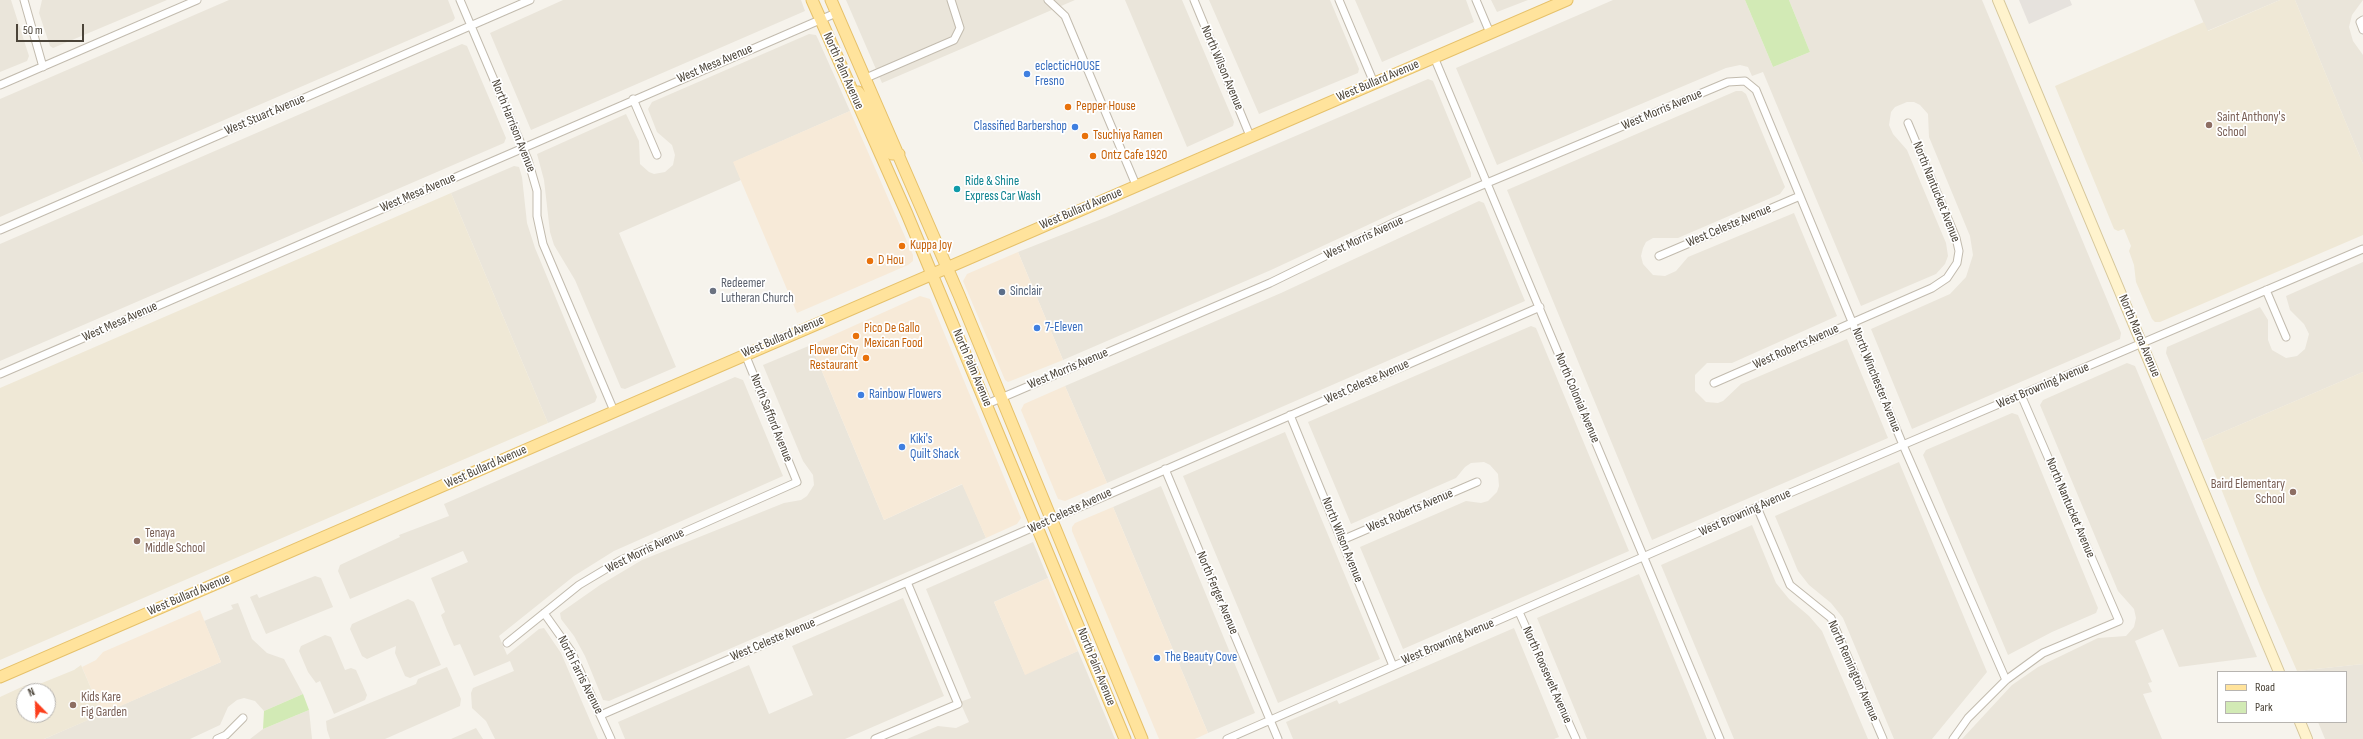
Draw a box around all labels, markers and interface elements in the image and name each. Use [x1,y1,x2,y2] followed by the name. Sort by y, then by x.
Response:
[18,16,86,42] scale bar
[23,23,43,38] text: 50 m
[1197,23,1247,113] street label: North Wilson Avenue
[819,30,867,112] street label: North Palm Avenue
[675,41,755,87] street label: West Mesa Avenue
[1334,57,1422,105] street label: West Bullard Avenue
[1035,59,1100,90] place label: eclecticHOUSE Fresno
[1022,69,1032,79] marker: eclecticHOUSE Fresno
[487,77,539,175] street label: North Harrison Avenue
[1620,86,1704,134] street label: West Morris Avenue
[222,91,308,139] street label: West Stuart Avenue
[1076,99,1136,115] place label: Pepper House
[1063,102,1073,112] marker: Pepper House
[2217,110,2285,141] place label: Saint Anthony's School
[974,119,1067,135] place label: Classified Barbershop
[2204,120,2214,130] marker: Saint Anthony's School
[1070,122,1080,132] marker: Classified Barbershop
[1093,128,1163,144] place label: Tsuchiya Ramen
[1080,131,1090,141] marker: Tsuchiya Ramen
[1909,139,1963,245] street label: North Nantucket Avenue
[1101,148,1167,164] place label: Ontz Cafe 1920
[1088,151,1098,161] marker: Ontz Cafe 1920
[378,170,458,216] street label: West Mesa Avenue
[965,174,1041,205] place label: Ride & Shine Express Car Wash
[952,184,962,194] marker: Ride & Shine Express Car Wash
[1037,185,1125,233] street label: West Bullard Avenue
[1684,201,1774,251] street label: West Celeste Avenue
[1322,213,1406,263] street label: West Morris Avenue
[910,238,952,254] place label: Kuppa Joy
[897,241,907,251] marker: Kuppa Joy
[878,253,904,269] place label: D Hou
[865,256,875,266] marker: D Hou
[721,276,794,307] place label: Redeemer Lutheran Church
[1010,284,1042,300] place label: Sinclair
[708,286,718,296] marker: Redeemer Lutheran Church
[997,287,1007,297] marker: Sinclair
[2115,292,2163,380] street label: North Maroa Avenue
[80,298,160,346] street label: West Mesa Avenue
[739,313,827,361] street label: West Bullard Avenue
[1045,320,1083,336] place label: 7-Eleven
[864,321,923,352] place label: Pico De Gallo Mexican Food
[1751,321,1841,373] street label: West Roberts Avenue
[1032,323,1042,333] marker: 7-Eleven
[1848,325,1904,435] street label: North Winchester Avenue
[949,327,995,409] street label: North Palm Avenue
[851,331,861,341] marker: Pico De Gallo Mexican Food
[809,343,858,374] place label: Flower City Restaurant
[1026,345,1110,393] street label: West Morris Avenue
[1551,351,1603,445] street label: North Colonial Avenue
[861,353,871,363] marker: Flower City Restaurant
[1322,356,1412,408] street label: West Celeste Avenue
[1995,360,2091,412] street label: West Browning Avenue
[746,372,796,464] street label: North Safford Avenue
[869,387,941,403] place label: Rainbow Flowers
[856,390,866,400] marker: Rainbow Flowers
[910,432,959,463] place label: Kiki's Quilt Shack
[443,442,529,492] street label: West Bullard Avenue
[897,442,907,452] marker: Kiki's Quilt Shack
[2042,456,2098,560] street label: North Nantucket Avenue
[2211,477,2285,508] place label: Baird Elementary School
[1026,485,1114,537] street label: West Celeste Avenue
[1364,486,1456,536] street label: West Roberts Avenue
[1697,486,1793,540] street label: West Browning Avenue
[2288,487,2298,497] marker: Baird Elementary School
[1318,495,1366,585] street label: North Wilson Avenue
[603,525,687,577] street label: West Morris Avenue
[145,526,205,557] place label: Tenaya Middle School
[132,536,142,546] marker: Tenaya Middle School
[1192,549,1242,637] street label: North Ferger Avenue
[145,571,233,619] street label: West Bullard Avenue
[728,615,818,665] street label: West Celeste Avenue
[1400,616,1496,668] street label: West Browning Avenue
[1824,618,1882,724] street label: North Remington Avenue
[1519,624,1575,726] street label: North Roosevelt Avenue
[1073,626,1119,708] street label: North Palm Avenue
[554,633,606,717] street label: North Farris Avenue
[1165,650,1237,666] place label: The Beauty Cove
[1152,653,1162,663] marker: The Beauty Cove
[2217,671,2347,723] legend
[2255,680,2275,695] text: Road
[16,683,56,723] north arrow
[26,685,37,700] text: N
[81,690,127,721] place label: Kids Kare Fig Garden
[68,700,78,710] marker: Kids Kare Fig Garden
[2255,700,2273,715] text: Park

